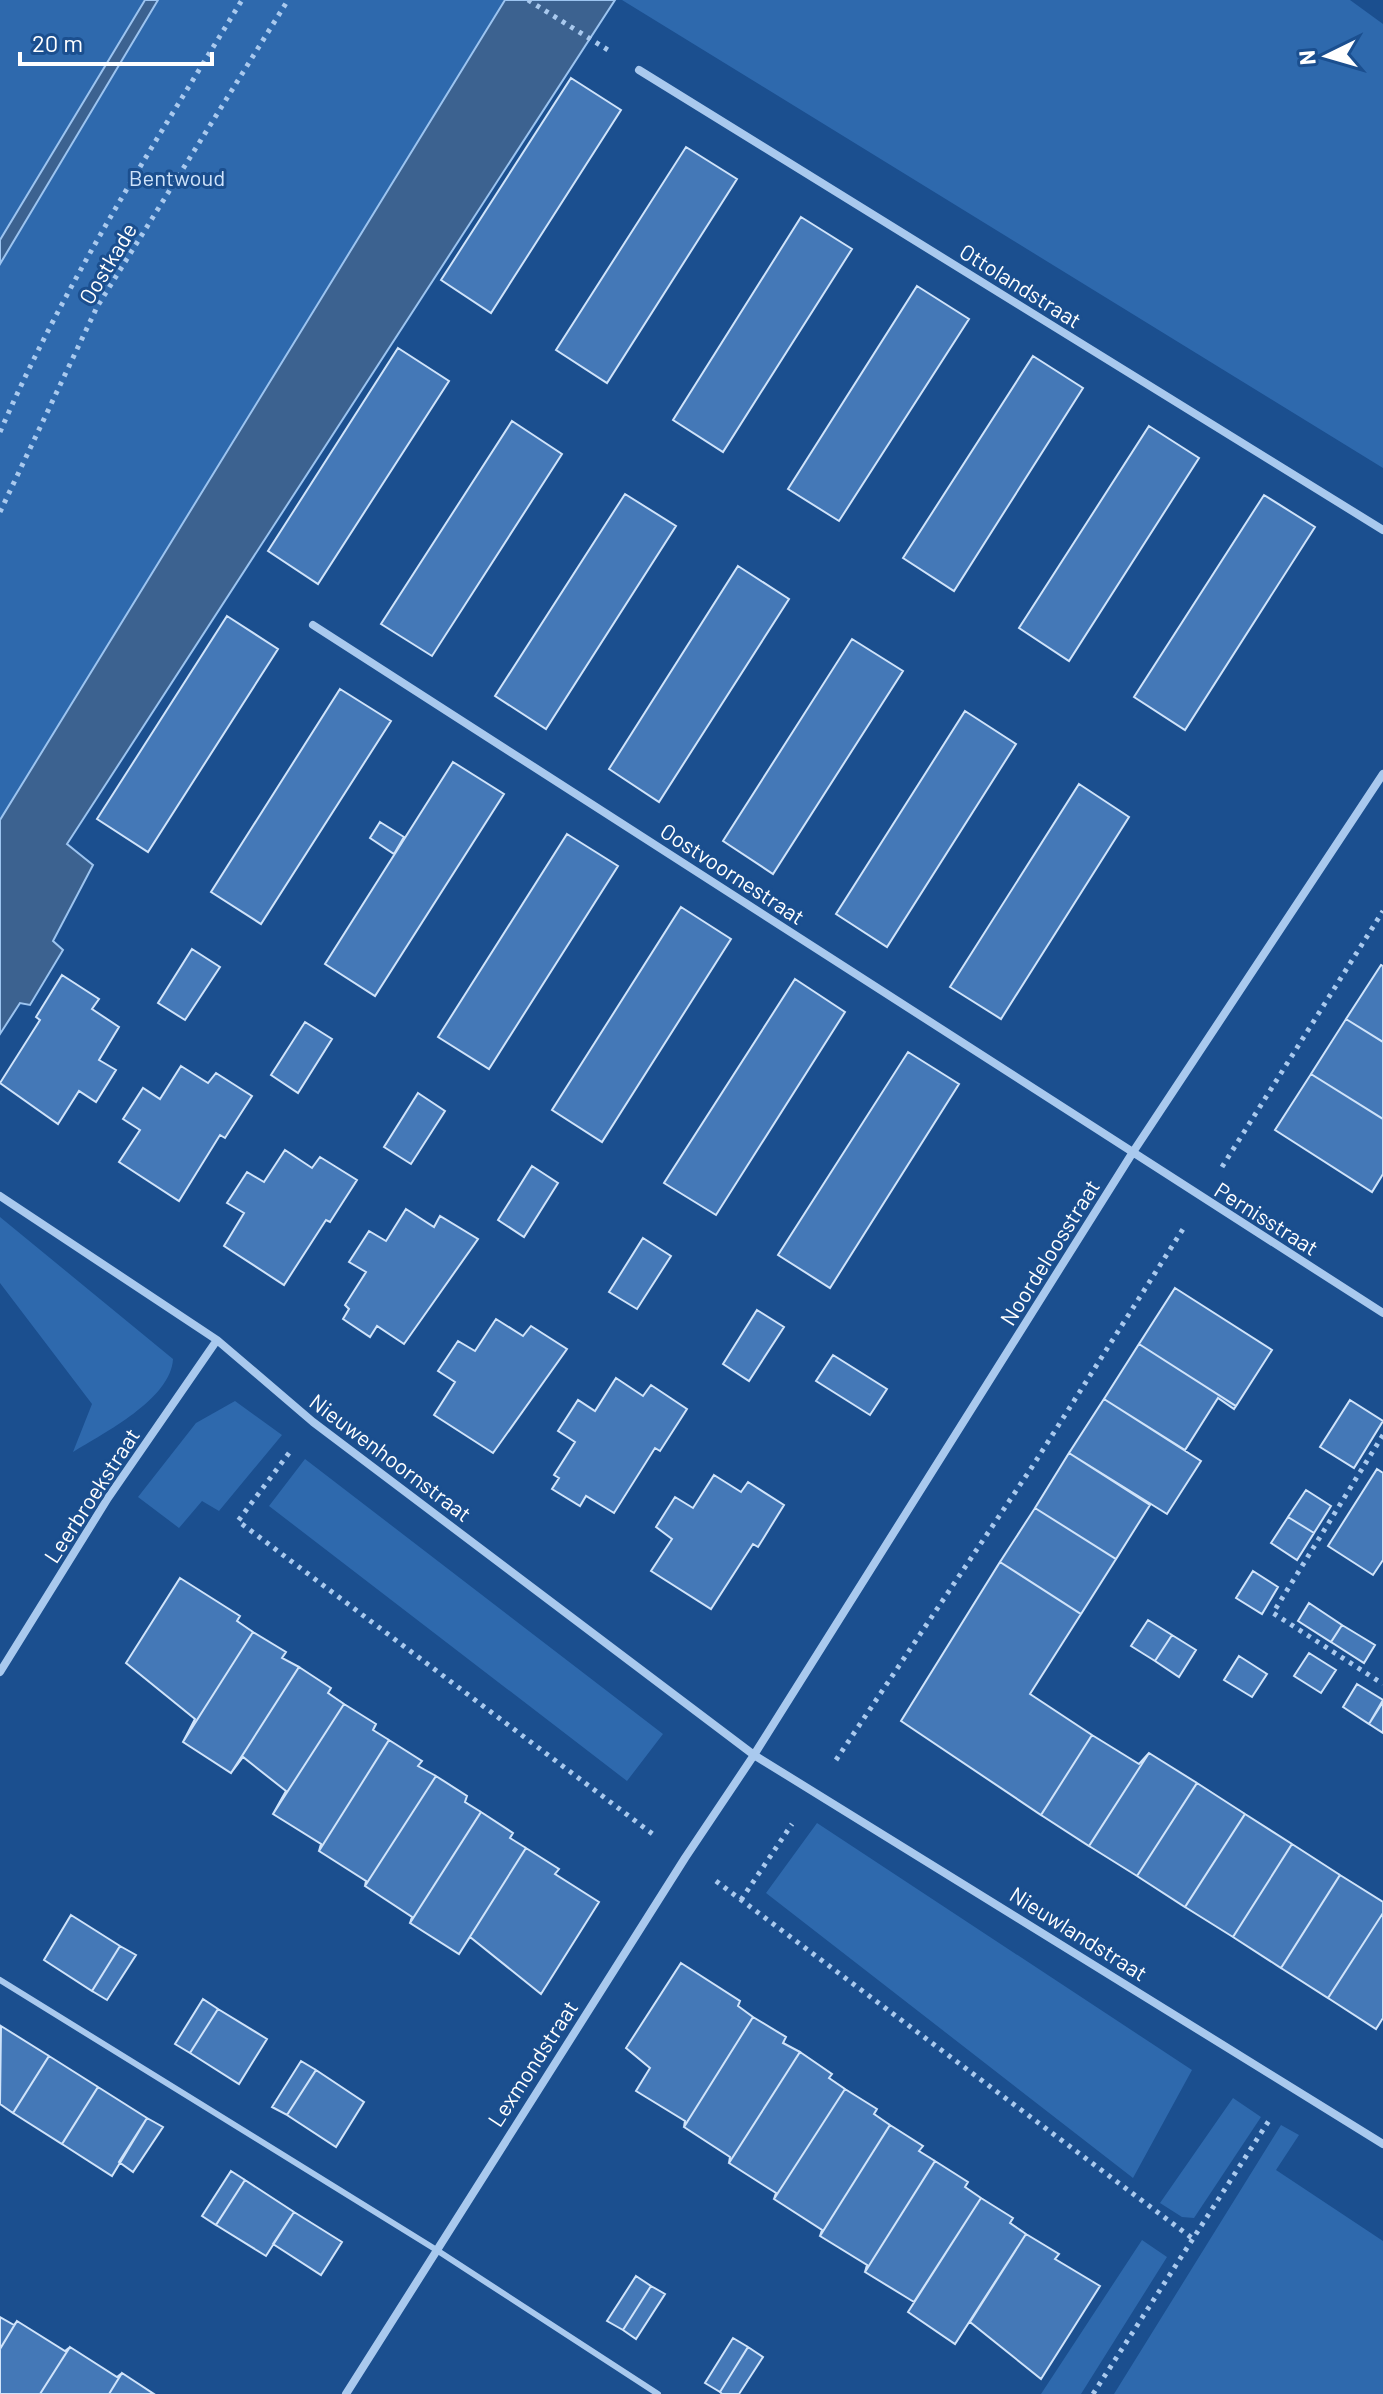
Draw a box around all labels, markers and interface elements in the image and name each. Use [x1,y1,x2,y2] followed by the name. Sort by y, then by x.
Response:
[20,16,212,66] scale bar
[1287,16,1367,96] north arrow
[32,28,83,57] text: 20 m
[1292,49,1320,66] text: N
[129,164,225,190] park label: Bentwoud
[73,218,141,308] street label: Oostkade
[955,237,1087,333] street label: Ottolandstraat
[656,817,810,929] street label: Oostvoornestraat
[994,1174,1104,1330] street label: Noordeloosstraat
[1210,1176,1324,1260] street label: Pernisstraat
[305,1388,477,1526] street label: Nieuwenhoornstraat
[38,1423,144,1567] street label: Leerbroekstraat
[1006,1880,1152,1986] street label: Nieuwlandstraat
[482,1995,582,2131] street label: Lexmondstraat

